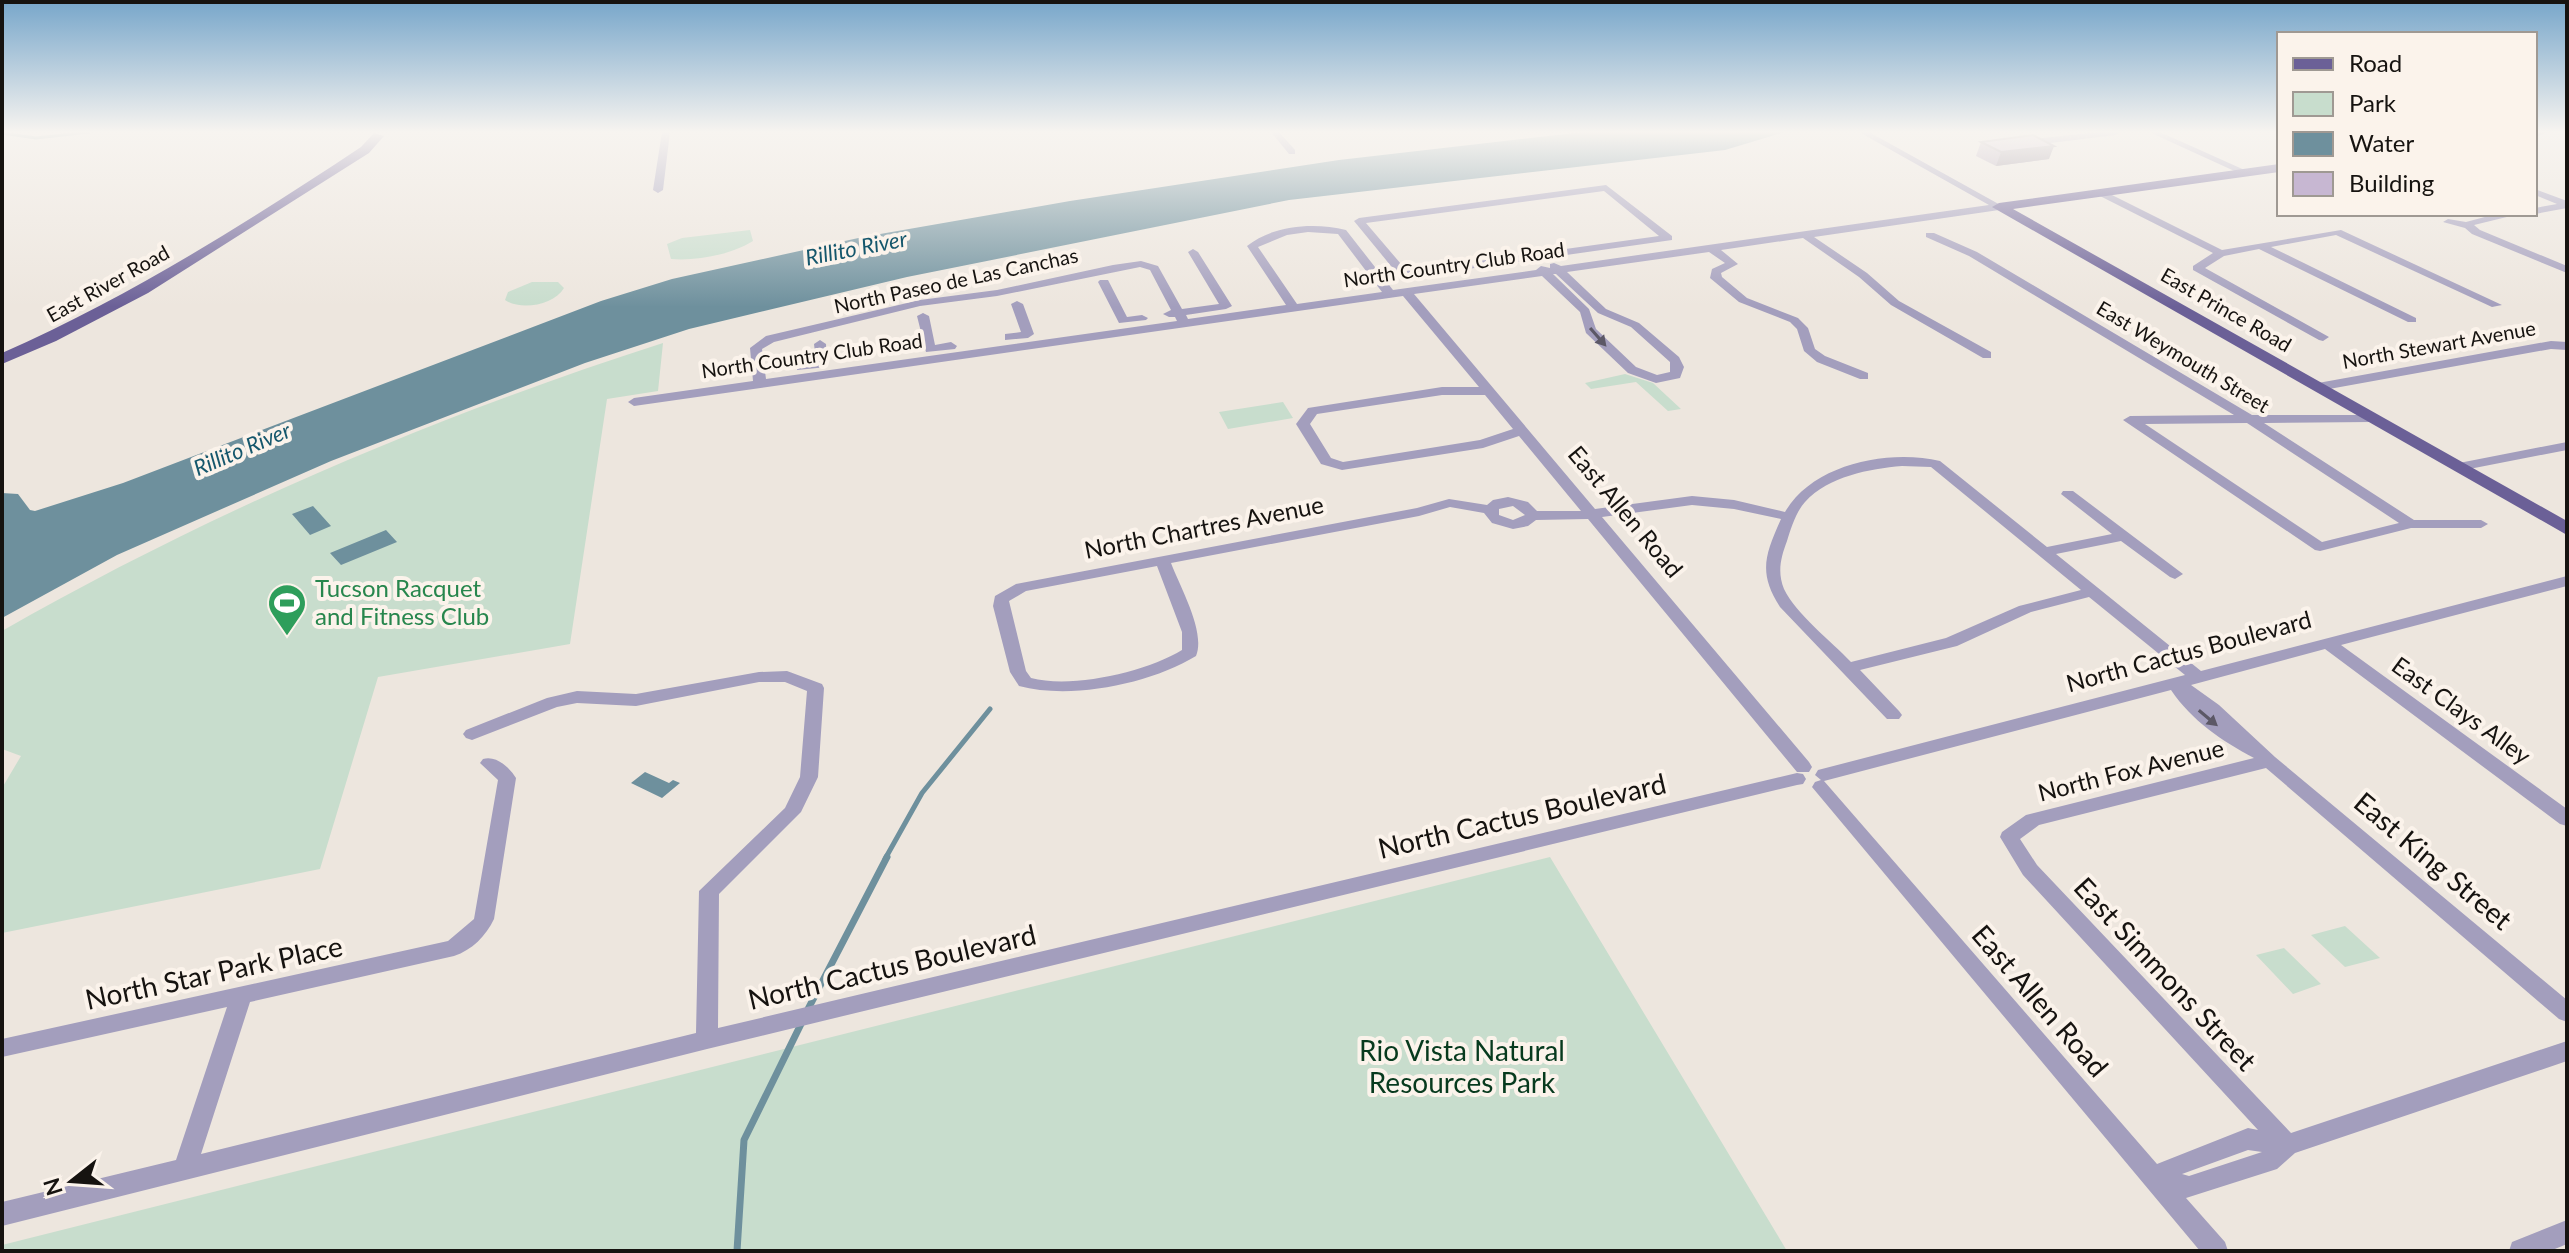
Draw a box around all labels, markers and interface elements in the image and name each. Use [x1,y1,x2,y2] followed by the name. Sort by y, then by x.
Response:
[2277,32,2537,216] legend
[2349,48,2402,77] text: Road
[2349,88,2397,117] text: Park
[2349,128,2414,157] text: Water
[2349,168,2434,197] text: Building
[803,224,909,271] water label: Rillito River
[1342,237,1566,291] street label: North Country Club Road
[42,240,173,327] street label: East River Road
[832,242,1080,318] street label: North Paseo de Las Canchas
[2157,262,2296,356] street label: East Prince Road
[2093,295,2274,417] street label: East Weymouth Street
[2340,315,2537,373] street label: North Stewart Avenue
[1589,327,1607,346] one-way arrow
[700,328,924,382] street label: North Country Club Road
[189,416,295,481] water label: Rillito River
[1563,439,1690,583] street label: East Allen Road
[1082,489,1326,564] street label: North Chartres Avenue
[315,573,489,630] place label: Tucson Racquet and Fitness Club
[266,582,308,637] sports icon: Tucson Racquet and Fitness Club
[2063,604,2314,697] street label: North Cactus Boulevard
[2387,650,2537,770] street label: East Clays Alley
[2198,709,2218,726] one-way arrow
[2035,732,2227,807] street label: North Fox Avenue
[1374,765,1669,865] street label: North Cactus Boulevard
[2348,784,2519,936] street label: East King Street
[2067,870,2264,1077] street label: East Simmons Street
[744,916,1039,1016] street label: North Cactus Boulevard
[1966,917,2116,1083] street label: East Allen Road
[82,928,346,1016] street label: North Star Park Place
[1359,1033,1565,1099] park label: Rio Vista Natural Resources Park
[32,1141,112,1221] north arrow
[37,1175,68,1199] text: N

